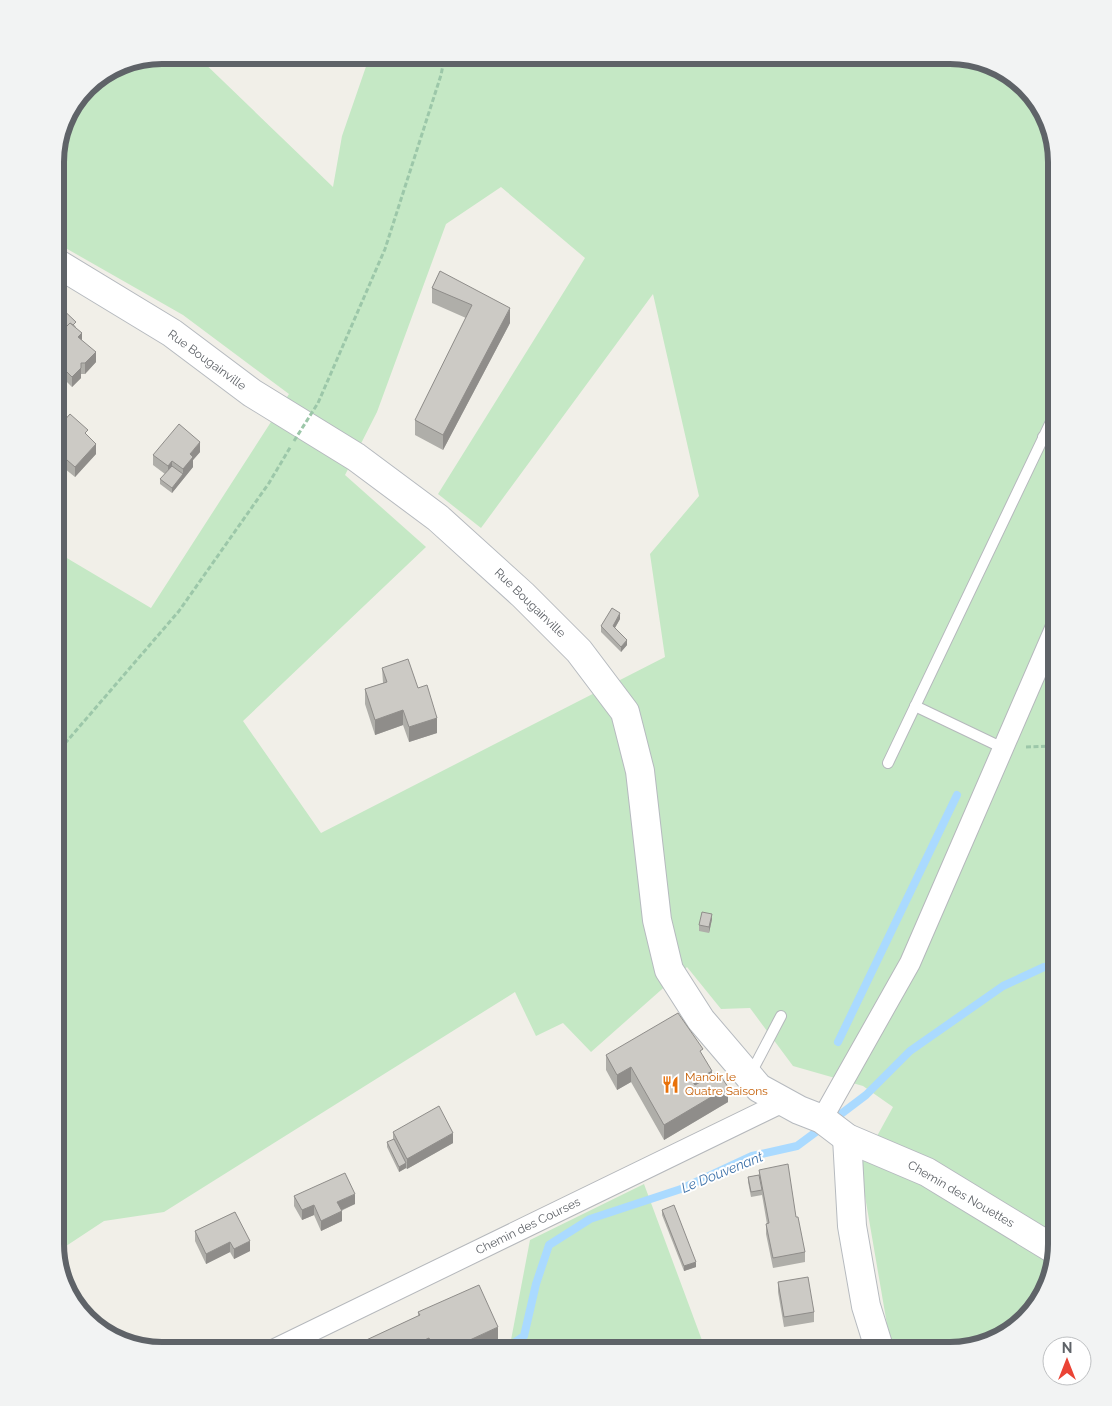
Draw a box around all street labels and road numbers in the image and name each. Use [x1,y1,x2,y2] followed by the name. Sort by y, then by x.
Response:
[165,327,249,393] street label: Rue Bougainville
[492,566,568,640] street label: Rue Bougainville
[905,1158,1017,1230] street label: Chemin des Nouettes
[473,1194,583,1257] street label: Chemin des Courses

